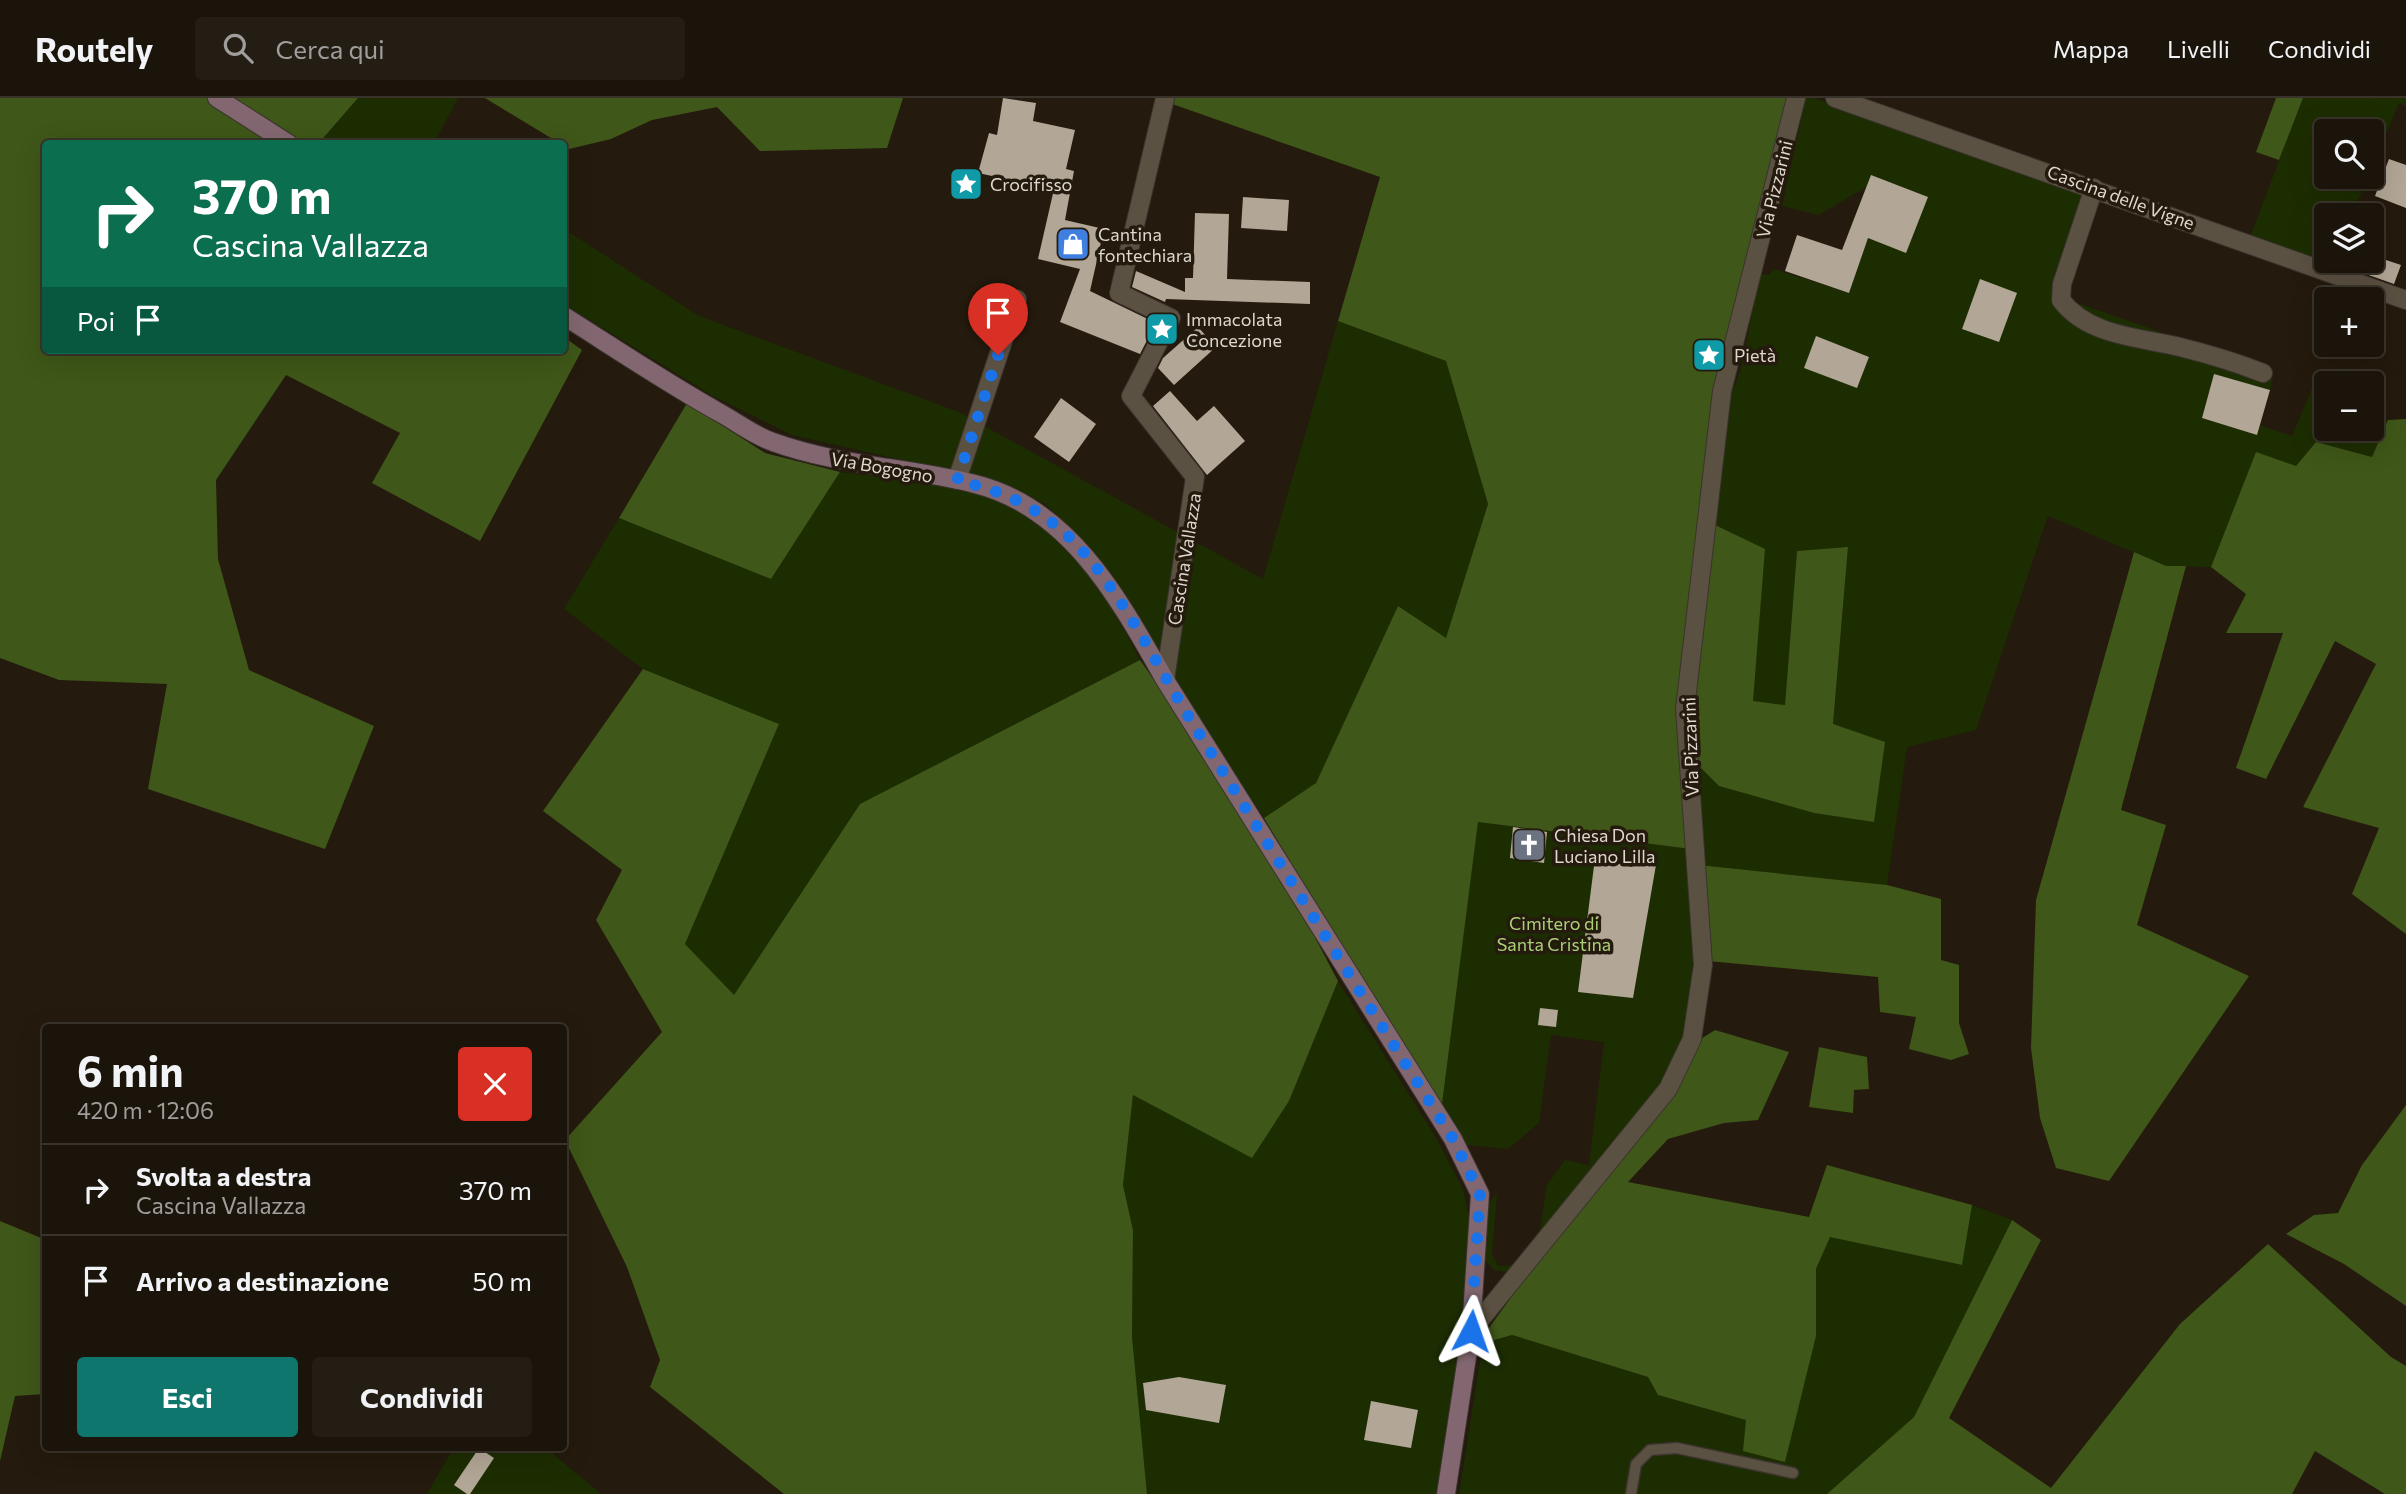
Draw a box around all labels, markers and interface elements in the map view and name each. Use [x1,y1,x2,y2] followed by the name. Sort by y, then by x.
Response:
[195,17,685,80] search box
[35,28,153,69] text: Routely
[219,29,257,67] icon: search
[275,33,385,64] text: Cerca qui
[2053,34,2129,63] text: Mappa
[2167,34,2230,63] text: Livelli
[2268,34,2371,63] text: Condividi
[2314,119,2384,441] map controls
[2314,119,2384,189] button: search
[1751,138,1797,240] street label: Via Pizzarini
[2044,160,2198,234] street label: Cascina delle Vigne
[192,164,331,224] text: 370 m
[947,165,985,203] place icon: Crocifisso
[77,168,168,259] icon: right
[990,173,1072,195] place label: Crocifisso
[2314,203,2384,273] button: layers
[1098,223,1192,266] place label: Cantina fontechiara
[192,224,429,264] text: Cascina Vallazza
[1054,225,1092,263] shop icon: Cantina fontechiara
[968,283,1028,355] pin
[2314,287,2384,357] button: +
[979,294,1017,332] icon: arrive
[129,301,167,339] icon: arrive
[77,305,115,336] text: Poi
[1186,308,1282,351] place label: Immacolata Concezione
[1143,310,1181,348] place icon: Immacolata Concezione
[1690,336,1728,374] place icon: Pietà
[1734,344,1776,366] place label: Pietà
[2314,371,2384,441] button: −
[829,447,935,487] street label: Via Bogogno
[1163,491,1205,627] street label: Cascina Vallazza
[1677,697,1703,797] street label: Via Pizzarini
[1554,824,1655,867] place label: Chiesa Don Luciano Lilla
[1510,826,1548,864] church icon: Chiesa Don Luciano Lilla
[1497,912,1611,955] park label: Cimitero di Santa Cristina
[77,1044,184,1096] text: 6 min
[458,1047,532,1121] button: close
[77,1096,214,1124] text: 420 m · 12:06
[136,1160,311,1191] text: Svolta a destra
[77,1171,115,1209] icon: right
[459,1174,532,1205] text: 370 m
[136,1191,306,1219] text: Cascina Vallazza
[77,1262,115,1300] icon: arrive
[136,1265,389,1296] text: Arrivo a destinazione
[472,1265,532,1296] text: 50 m
[1434,1294,1508,1368] position arrow
[77,1357,298,1437] button: Esci
[312,1357,532,1437] button: Condividi

